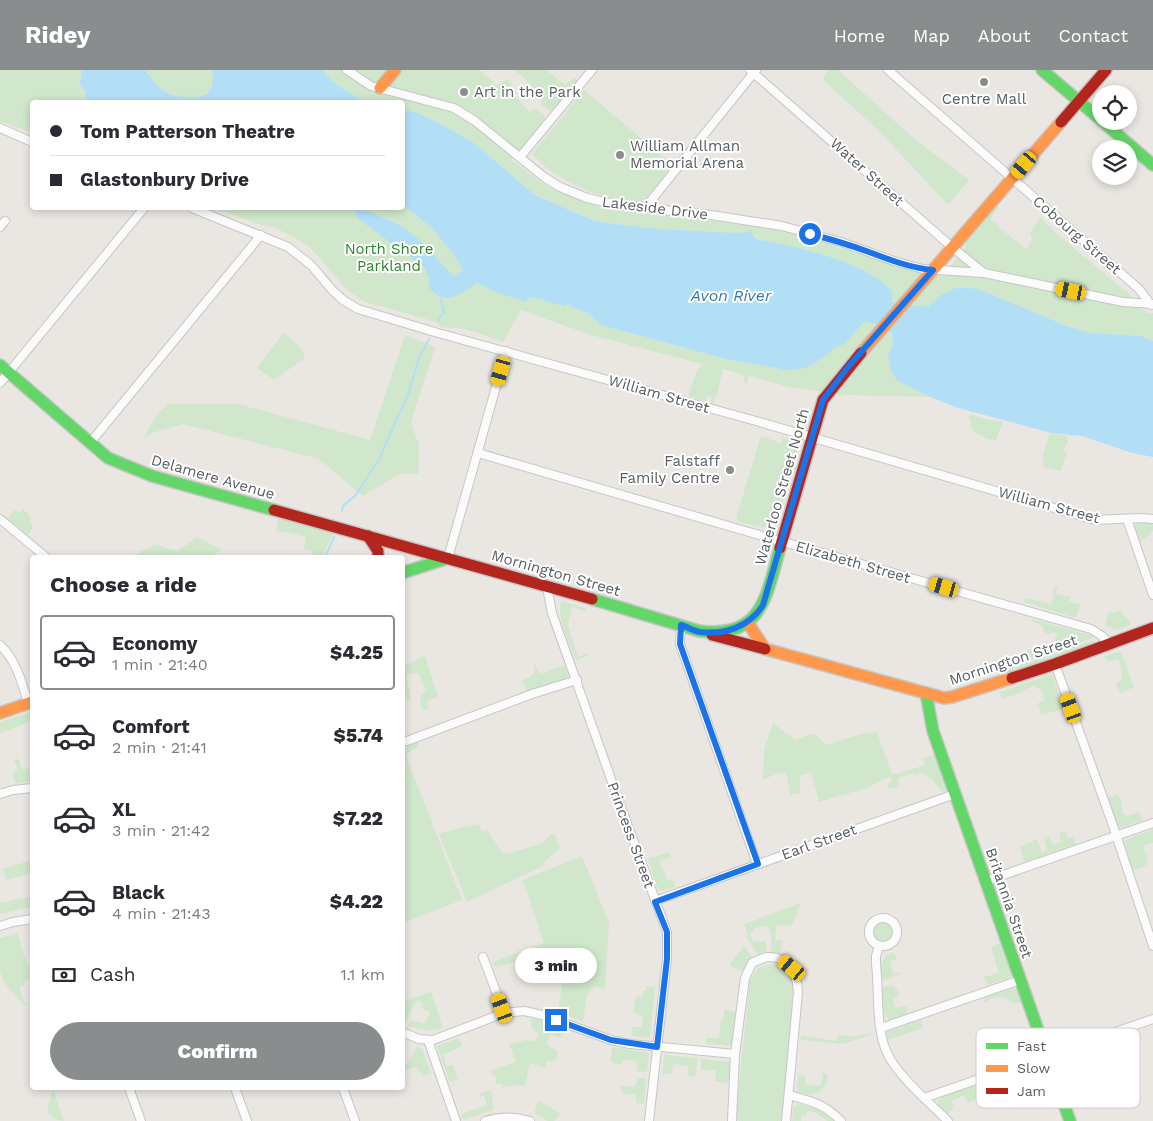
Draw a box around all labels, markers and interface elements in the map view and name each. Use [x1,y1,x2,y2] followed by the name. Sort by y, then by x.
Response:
[25,21,91,49] text: Ridey
[834,25,885,46] text: Home
[913,25,950,46] text: Map
[978,25,1030,46] text: About
[1058,25,1128,46] text: Contact
[978,76,990,88] marker: Centre Mall
[474,83,581,101] place label: Art in the Park
[1092,85,1137,185] map controls
[1092,85,1137,130] button: locate
[458,86,470,98] marker: Art in the Park
[942,90,1027,108] place label: Centre Mall
[80,120,295,143] text: Tom Patterson Theatre
[826,134,908,210] street label: Water Street
[630,137,745,172] place label: William Allman Memorial Arena
[1092,140,1137,185] button: layers
[614,149,626,161] marker: William Allman Memorial Arena
[1008,149,1039,181] car
[80,168,249,191] text: Glastonbury Drive
[1029,192,1125,279] street label: Cobourg Street
[601,193,709,223] street label: Lakeside Drive
[799,223,821,245] route start
[345,240,433,275] park label: North Shore Parkland
[1054,281,1087,301] car
[690,286,772,305] water label: Avon River
[489,355,512,387] car
[606,371,712,417] street label: William Street
[751,407,813,567] street label: Waterloo Street North
[149,451,277,503] street label: Delamere Avenue
[619,452,720,487] place label: Falstaff Family Centre
[724,464,736,476] marker: Falstaff Family Centre
[996,483,1103,527] street label: William Street
[794,537,913,587] street label: Elizabeth Street
[490,546,623,600] street label: Mornington Street
[50,572,197,597] text: Choose a ride
[927,576,960,598] car
[52,630,97,675] icon: car
[947,631,1080,689] street label: Mornington Street
[112,632,197,655] text: Economy
[330,641,383,664] text: $4.25
[112,655,208,674] text: 1 min · 21:40
[1058,691,1083,725] car
[52,713,97,758] icon: car
[112,715,190,738] text: Comfort
[334,724,383,747] text: $5.74
[112,738,207,757] text: 2 min · 21:41
[603,779,659,891] street label: Princess Street
[52,796,97,841] icon: car
[112,798,136,821] text: XL
[333,807,383,830] text: $7.22
[779,820,860,864] street label: Earl Street
[112,821,210,840] text: 3 min · 21:42
[982,845,1037,961] street label: Britannia Street
[52,879,97,924] icon: car
[112,881,165,904] text: Black
[330,890,383,913] text: $4.22
[112,904,211,923] text: 4 min · 21:43
[515,948,597,982] callout: 3 min
[775,953,808,983] car
[534,956,578,975] text: 3 min
[50,961,78,989] icon: cash
[90,963,136,986] text: Cash
[340,965,385,984] text: 1.1 km
[489,991,514,1025] car
[545,1009,567,1031] route end
[50,1022,385,1080] button: Confirm
[976,1028,1140,1108] legend
[1017,1038,1046,1054] text: Fast
[1017,1060,1050,1076] text: Slow
[1017,1083,1046,1099] text: Jam

